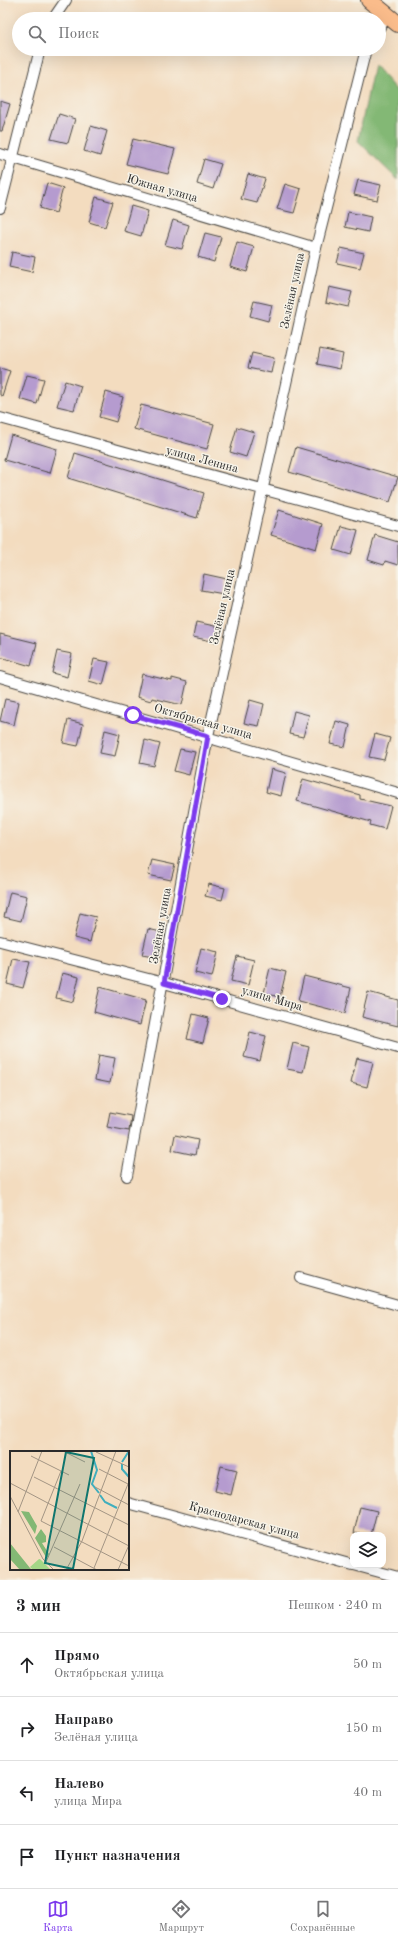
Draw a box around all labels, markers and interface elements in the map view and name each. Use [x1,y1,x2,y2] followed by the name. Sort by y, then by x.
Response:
[12,12,386,56] search box
[26,23,48,45] icon: search
[58,27,99,42] text: Поиск
[125,173,199,205] street label: Южная улица
[279,252,307,330] street label: Зелёная улица
[164,445,240,475] street label: улица Ленина
[208,568,238,646] street label: Зелёная улица
[153,702,254,742] street label: Октябрьская улица
[124,706,142,724] route start
[148,887,174,965] street label: Зелёная улица
[240,985,304,1013] street label: улица Мира
[213,990,231,1008] route end
[10,1451,129,1570] inset map
[187,1500,301,1542] street label: Краснодарская улица
[350,1532,386,1568] map controls
[350,1532,386,1568] button: layers
[16,1598,61,1615] text: 3 мин
[288,1599,382,1612] text: Пешком · 240 m
[54,1649,100,1664] text: Прямо
[16,1654,38,1676] icon: ahead
[353,1658,382,1671] text: 50 m
[54,1667,164,1680] text: Октябрьская улица
[54,1713,113,1728] text: Направо
[16,1718,38,1740] icon: right
[345,1722,382,1735] text: 150 m
[54,1731,138,1744] text: Зелёная улица
[54,1777,104,1792] text: Налево
[16,1782,38,1804] icon: left
[353,1786,382,1799] text: 40 m
[54,1795,122,1808] text: улица Мира
[16,1846,38,1868] icon: arrive
[54,1849,181,1864] text: Пункт назначения
[43,1898,73,1936] tab: Карта
[159,1898,204,1936] tab: Маршрут
[290,1898,355,1936] tab: Сохранённые

